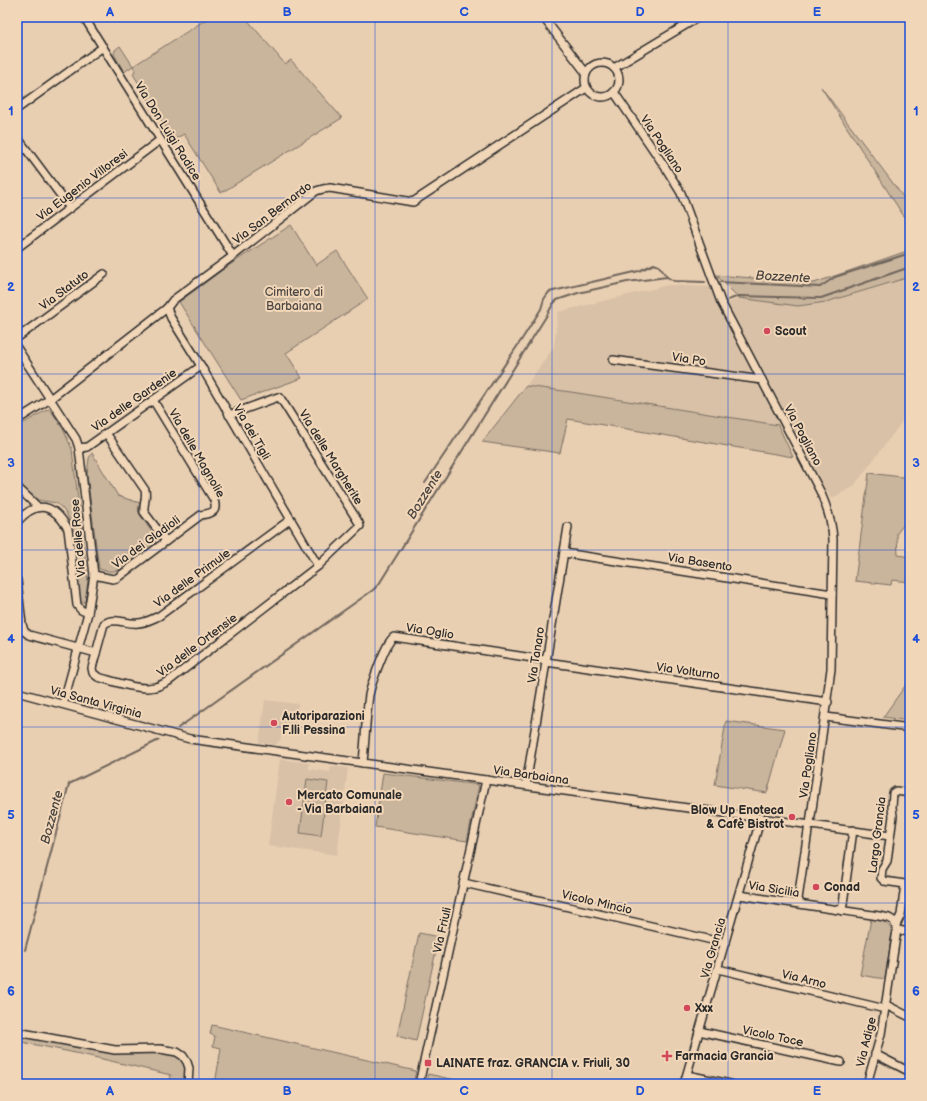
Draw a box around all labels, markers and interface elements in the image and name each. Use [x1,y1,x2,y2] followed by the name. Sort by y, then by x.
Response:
[105,4,114,20] text: A
[282,4,292,20] text: B
[459,4,469,20] text: C
[635,4,645,20] text: D
[813,4,822,20] text: E
[131,79,204,183] street label: Via Don Luigi Radice
[8,103,14,119] text: 1
[913,103,919,119] text: 1
[637,112,687,176] street label: Via Pogliano
[34,146,131,225] street label: Via Eugenio Villoresi
[230,179,315,248] street label: Via San Bernardo
[37,267,92,314] street label: Via Statuto
[755,268,811,286] water label: Bozzente
[7,279,15,295] text: 2
[912,279,920,295] text: 2
[265,285,323,314] park label: Cimitero di Barbaiana
[775,324,806,339] place label: Scout
[762,326,772,336] marker: Scout
[671,350,707,369] street label: Via Po
[89,365,180,435] street label: Via delle Gardenie
[230,402,274,463] street label: Via dei Tigli
[780,402,825,468] street label: Via Pogliano
[165,406,228,500] street label: Via delle Magnolie
[295,407,366,508] street label: Via delle Margherite
[7,455,15,471] text: 3
[912,455,920,471] text: 3
[404,467,446,522] water label: Bozzente
[68,498,89,578] street label: Via delle Rose
[109,513,183,572] street label: Via dei Gladioli
[151,546,233,611] street label: Via delle Primule
[667,550,733,575] street label: Via Basento
[154,610,240,680] street label: Via delle Ortensie
[405,620,455,643] street label: Via Oglio
[525,626,548,684] street label: Via Tanaro
[7,631,15,647] text: 4
[912,631,920,647] text: 4
[655,660,721,683] street label: Via Volturno
[48,683,144,722] street label: Via Santa Virginia
[281,709,365,738] place label: Autoriparazioni F.lli Pessina
[269,718,279,728] marker: Autoriparazioni F.lli Pessina
[796,731,821,799] street label: Via Pogliano
[492,763,570,788] street label: Via Barbaiana
[37,788,67,846] water label: Bozzente
[297,788,402,817] place label: Mercato Comunale - Via Barbaiana
[865,796,890,874] street label: Largo Grancia
[284,797,294,807] marker: Mercato Comunale - Via Barbaiana
[690,803,784,832] place label: Blow Up Enoteca & Cafè Bistrot
[7,807,15,823] text: 5
[912,807,920,823] text: 5
[787,812,797,822] marker: Blow Up Enoteca & Cafè Bistrot
[747,878,801,901] street label: Via Sicilia
[824,880,860,895] place label: Conad
[811,882,821,892] marker: Conad
[560,887,634,918] street label: Vicolo Mincio
[430,905,455,955] street label: Via Friuli
[698,916,729,980] street label: Via Grancia
[780,967,828,992] street label: Via Arno
[7,983,15,999] text: 6
[912,983,920,999] text: 6
[695,1001,713,1016] place label: Xxx
[682,1003,692,1013] marker: Xxx
[853,1016,880,1069] street label: Via Adige
[741,1023,805,1050] street label: Vicolo Toce
[675,1049,774,1064] place label: Farmacia Grancia
[662,1051,672,1061] marker: Farmacia Grancia
[436,1056,630,1071] place label: LAINATE fraz. GRANCIA v. Friuli, 30
[423,1058,433,1068] marker: LAINATE fraz. GRANCIA v. Friuli, 30
[105,1083,114,1099] text: A
[282,1083,292,1099] text: B
[459,1083,469,1099] text: C
[635,1083,645,1099] text: D
[813,1083,822,1099] text: E

